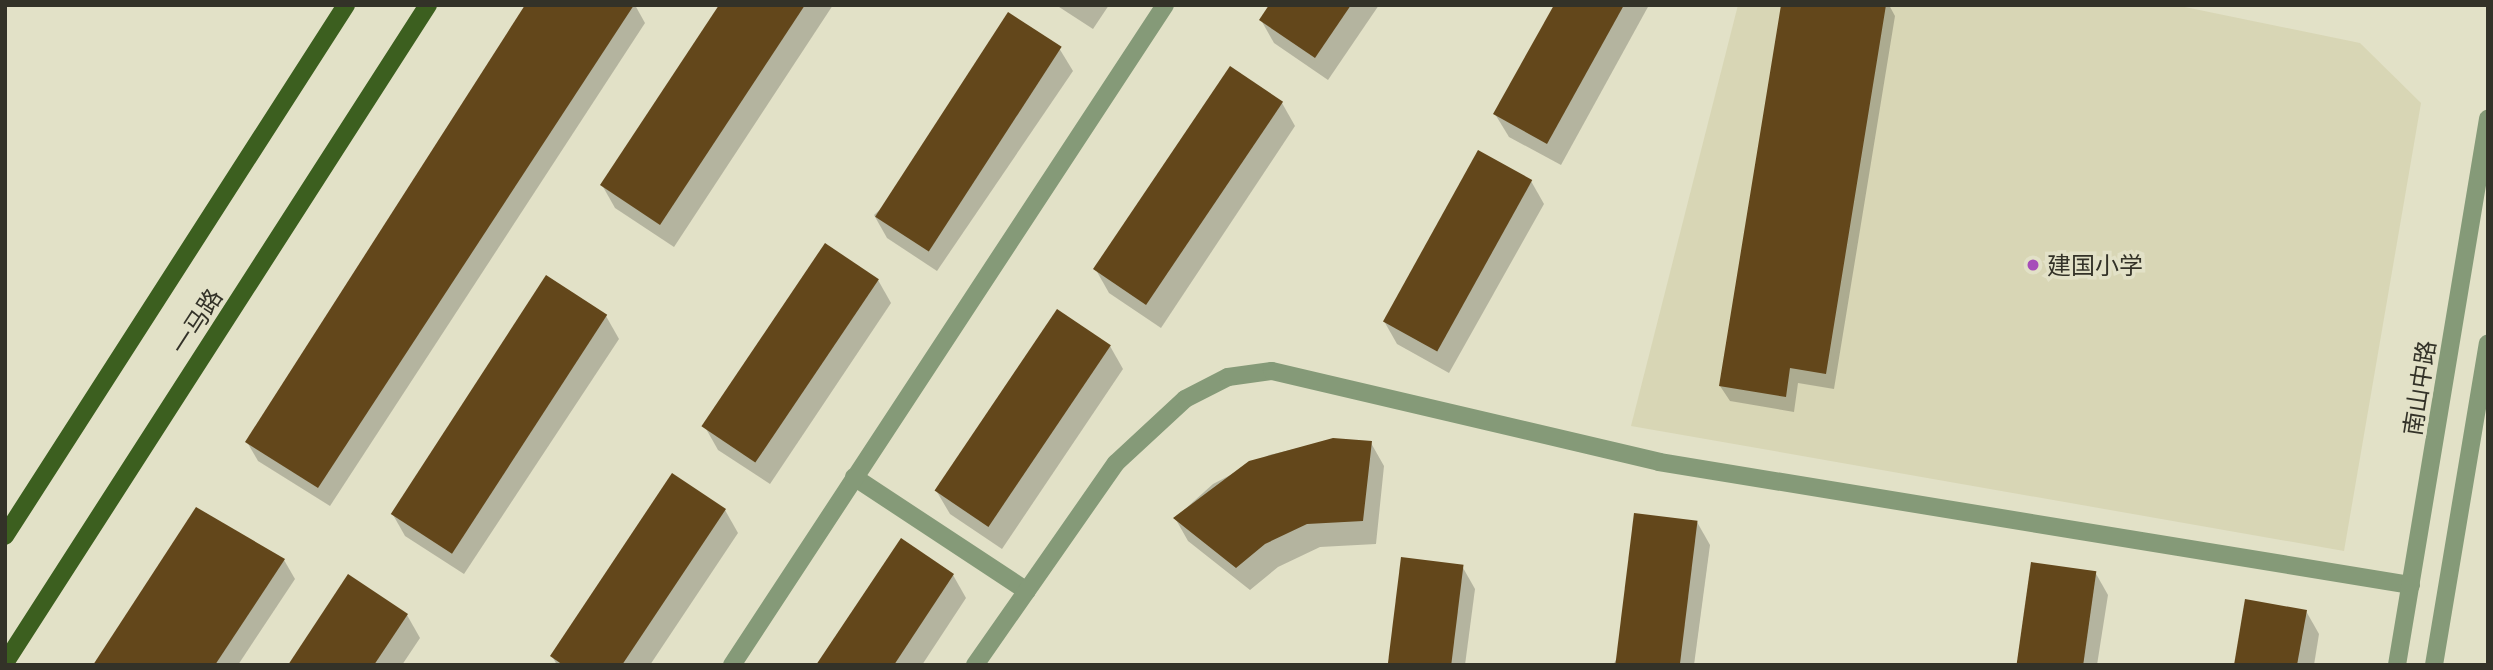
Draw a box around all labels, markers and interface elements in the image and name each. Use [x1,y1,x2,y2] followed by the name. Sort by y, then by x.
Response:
[2047,251,2143,279] place label: 建国小学
[2025,257,2041,273] marker: 建国小学
[164,283,228,359] street label: 一马路
[2397,338,2441,438] street label: 南山中路

